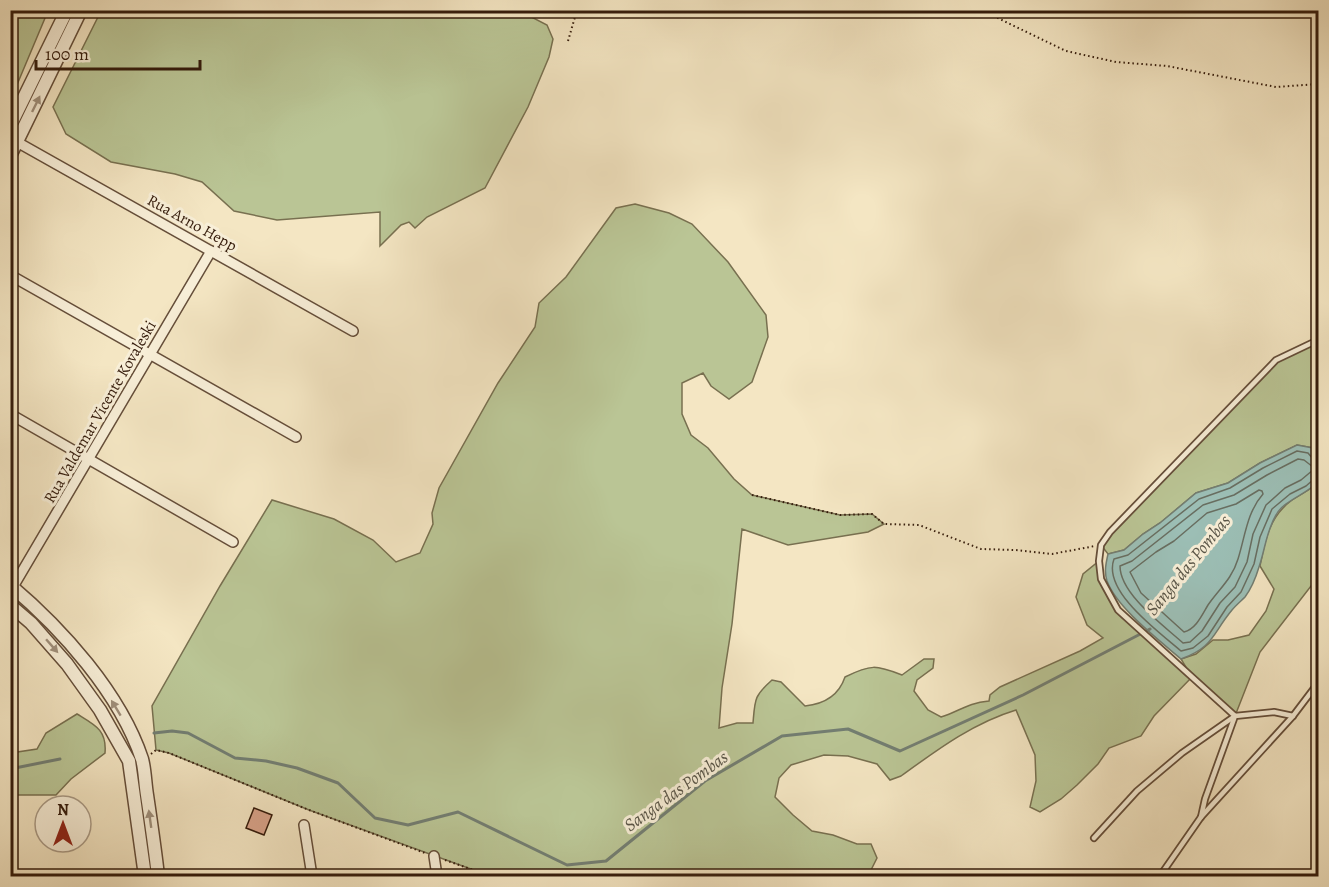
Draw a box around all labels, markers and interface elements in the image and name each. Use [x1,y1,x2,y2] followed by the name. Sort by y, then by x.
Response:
[36,33,200,71] scale bar
[45,42,89,66] text: 100 m
[31,95,40,112] one-way arrow
[143,189,241,257] street label: Rua Arno Hepp
[39,317,161,507] street label: Rua Valdemar Vicente Kovaleski
[1140,510,1236,620] water label: Sanga das Pombas
[45,638,58,653] one-way arrow
[111,700,122,716] one-way arrow
[619,745,733,837] water label: Sanga das Pombas
[33,794,93,854] north arrow
[57,799,69,821] text: N
[146,809,155,828] one-way arrow

